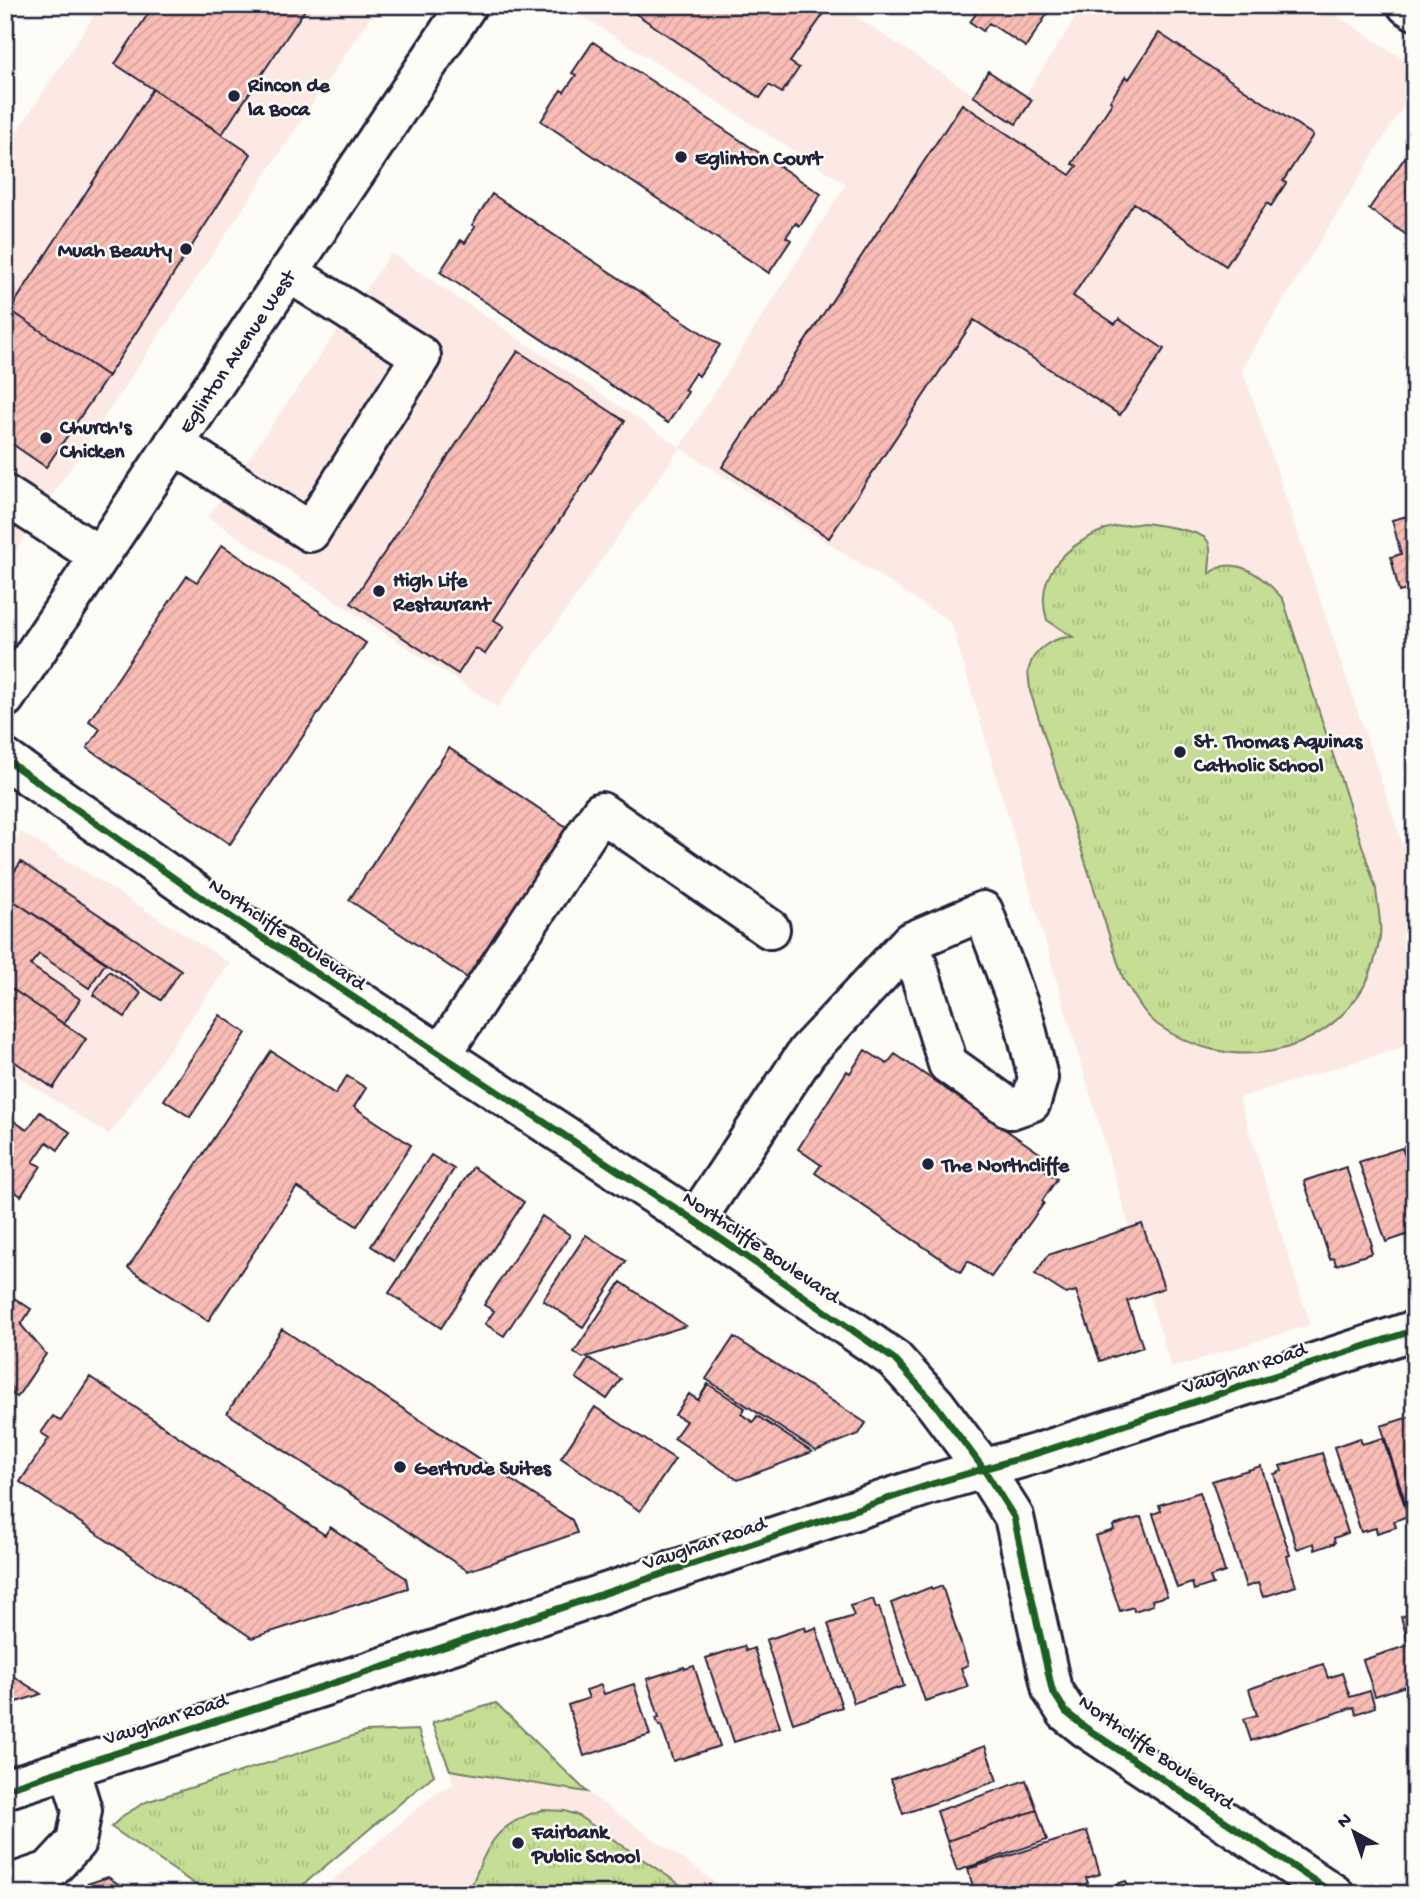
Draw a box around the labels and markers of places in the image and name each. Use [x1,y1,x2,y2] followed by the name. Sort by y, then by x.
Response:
[247,75,331,124] place label: Rincon de la Boca
[226,88,242,104] marker: Rincon de la Boca
[695,148,824,173] place label: Eglinton Court
[673,149,689,165] marker: Eglinton Court
[58,240,173,265] place label: Muah Beauty
[178,241,194,257] marker: Muah Beauty
[59,417,133,466] place label: Church's Chicken
[38,430,54,446] marker: Church's Chicken
[392,570,493,619] place label: High Life Restaurant
[371,583,387,599] marker: High Life Restaurant
[1193,731,1363,780] place label: St. Thomas Aquinas Catholic School
[1172,744,1188,760] marker: St. Thomas Aquinas Catholic School
[940,1155,1070,1180] place label: The Northcliffe
[920,1156,936,1172] marker: The Northcliffe
[414,1458,552,1483] place label: Gertrude Suites
[392,1459,408,1475] marker: Gertrude Suites
[531,1822,641,1871] place label: Fairbank Public School
[510,1835,526,1851] marker: Fairbank Public School

